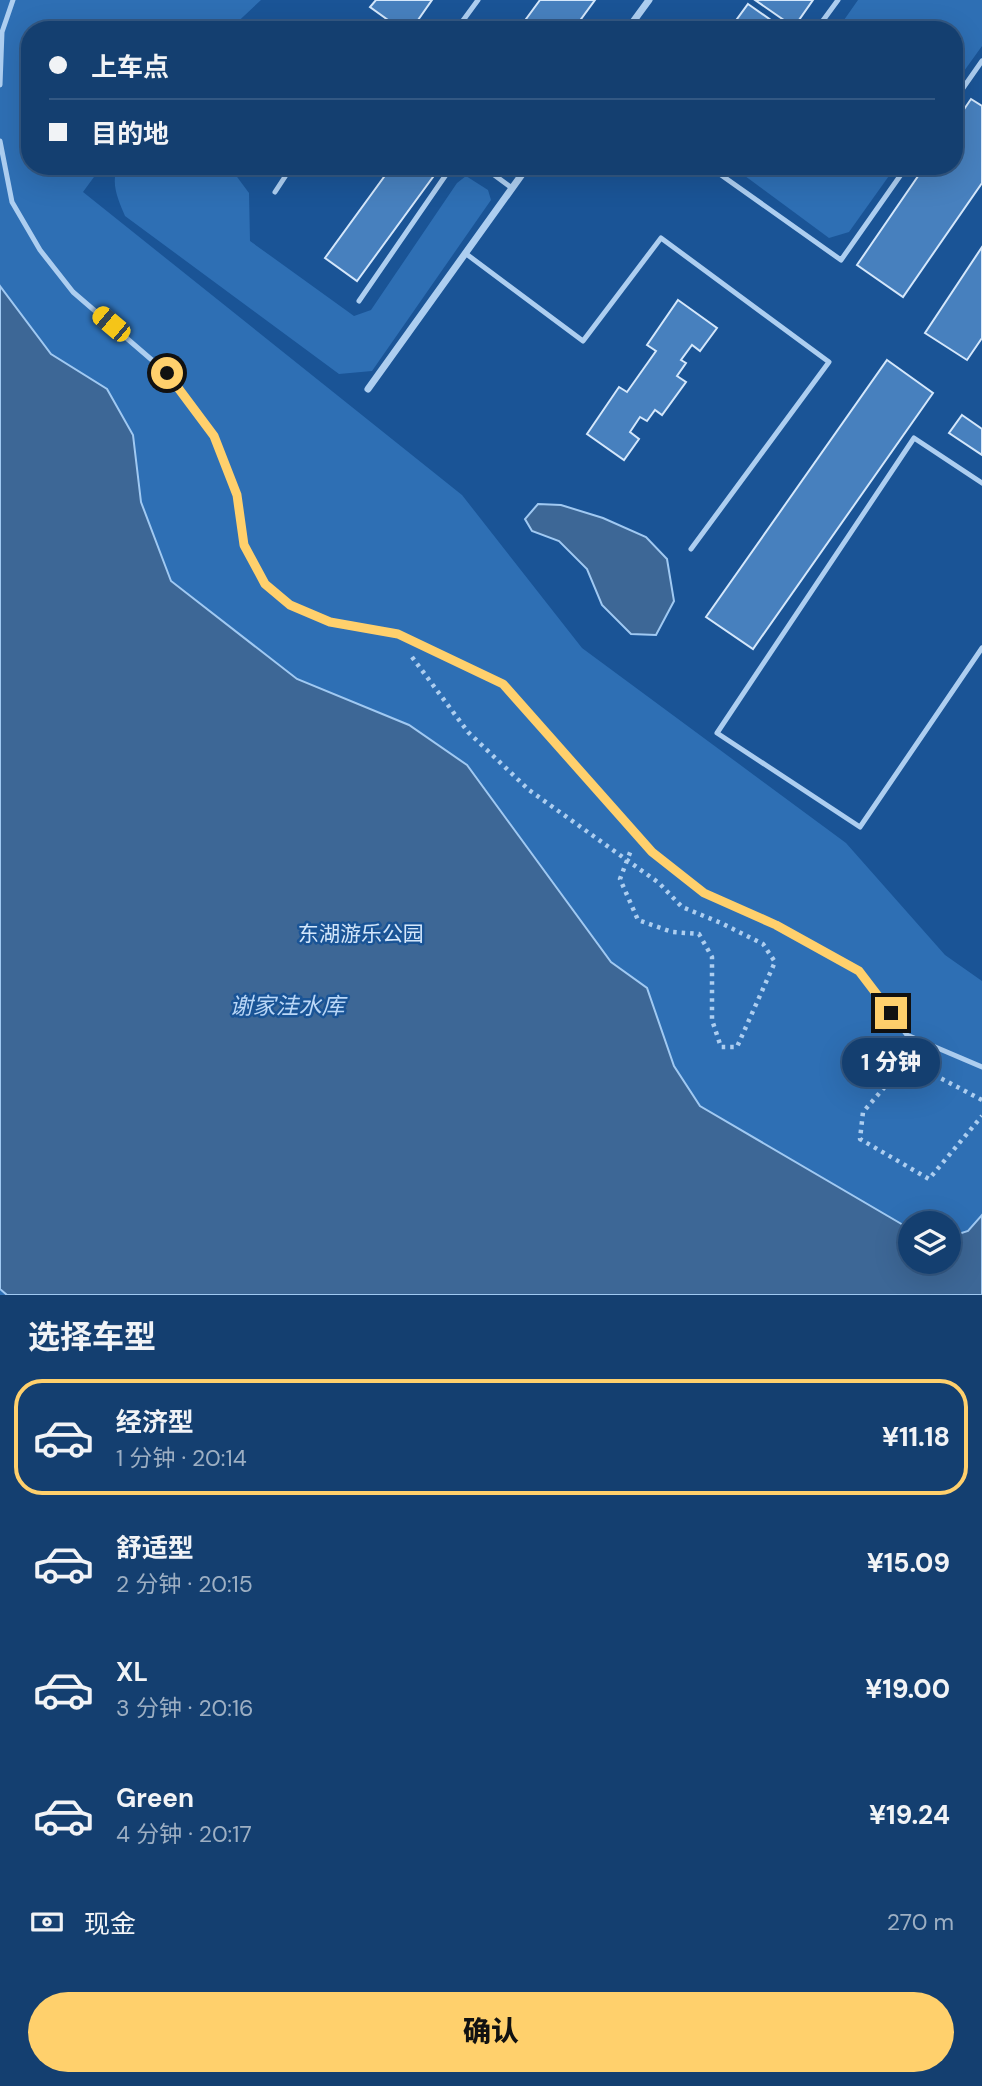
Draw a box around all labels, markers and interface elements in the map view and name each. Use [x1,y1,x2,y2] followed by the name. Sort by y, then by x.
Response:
[91,50,169,84] text: 上车点
[91,117,169,151] text: 目的地
[89,302,134,346] car
[151,357,183,389] route start
[298,920,424,948] park label: 东湖游乐公园
[230,991,349,1021] water label: 谢家洼水库
[875,997,907,1029] route end
[842,1038,940,1086] callout: 1 分钟
[861,1047,921,1077] text: 1 分钟
[898,1211,961,1274] map controls
[898,1211,961,1274] button: layers
[28,1316,156,1358] text: 选择车型
[116,1405,194,1439] text: 经济型
[32,1406,95,1469] icon: car
[882,1420,950,1454] text: ¥11.18
[116,1443,247,1473] text: 1 分钟 · 20:14
[116,1531,194,1565] text: 舒适型
[32,1532,95,1595] icon: car
[867,1546,950,1580] text: ¥15.09
[116,1569,253,1599] text: 2 分钟 · 20:15
[116,1655,148,1689] text: XL
[32,1658,95,1721] icon: car
[865,1672,950,1706] text: ¥19.00
[116,1693,254,1723] text: 3 分钟 · 20:16
[116,1781,194,1815] text: Green
[32,1784,95,1847] icon: car
[869,1798,950,1832] text: ¥19.24
[116,1819,252,1849] text: 4 分钟 · 20:17
[28,1903,66,1941] icon: cash
[84,1907,136,1941] text: 现金
[887,1907,954,1937] text: 270 m
[28,1992,954,2072] button: 确认

